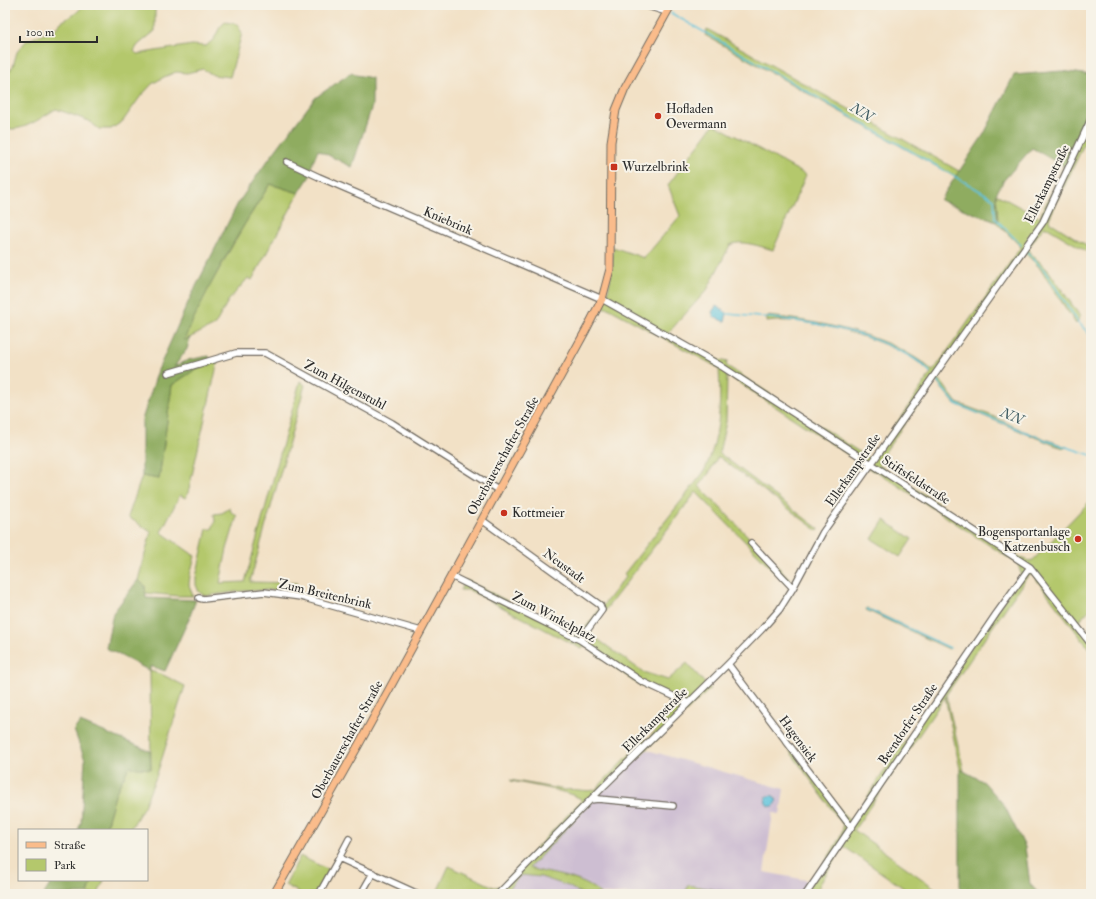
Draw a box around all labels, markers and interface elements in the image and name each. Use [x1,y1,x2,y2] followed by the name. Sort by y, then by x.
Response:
[20,18,97,44] scale bar
[26,25,55,40] text: 100 m
[847,98,878,126] water label: NN
[666,101,727,132] place label: Hofladen Oevermann
[653,111,663,121] marker: Hofladen Oevermann
[1021,142,1074,226] street label: Ellerkampstraße
[621,159,689,175] place label: Wurzelbrink
[609,162,619,172] marker: Wurzelbrink
[421,203,476,239] street label: Kniebrink
[301,357,389,414] street label: Zum Hilgenstuhl
[464,393,543,518] street label: Oberbauerschafter Straße
[997,403,1028,429] water label: NN
[822,430,885,510] street label: Ellerkampstraße
[879,452,954,508] street label: Stiftsfeldstraße
[512,505,565,521] place label: Kottmeier
[499,508,509,518] marker: Kottmeier
[978,524,1071,555] place label: Bogensportanlage Katzenbusch
[1073,534,1083,544] marker: Bogensportanlage Katzenbusch
[540,545,588,587] street label: Neustadt
[277,575,374,613] street label: Zum Breitenbrink
[509,588,599,647] street label: Zum Winkelplatz
[308,677,387,802] street label: Oberbauerschafter Straße
[875,680,941,768] street label: Beendorfer Straße
[619,684,692,757] street label: Ellerkampstraße
[775,713,821,766] street label: Hagensiek
[18,829,148,881] legend
[54,838,85,853] text: Straße
[54,858,76,873] text: Park

